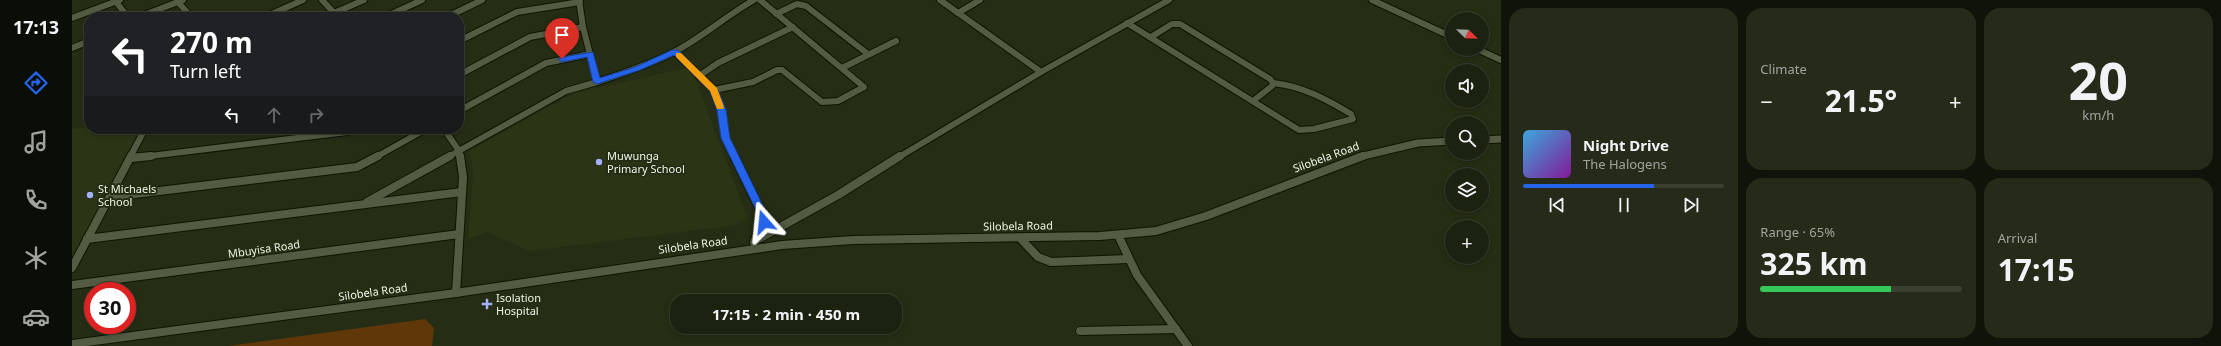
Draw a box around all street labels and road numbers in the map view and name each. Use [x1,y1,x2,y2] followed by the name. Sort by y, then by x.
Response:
[1291,138,1361,175] street label: Silobela Road
[983,217,1053,234] street label: Silobela Road
[657,232,728,257] street label: Silobela Road
[227,236,301,261] street label: Mbuyisa Road
[337,279,408,304] street label: Silobela Road

